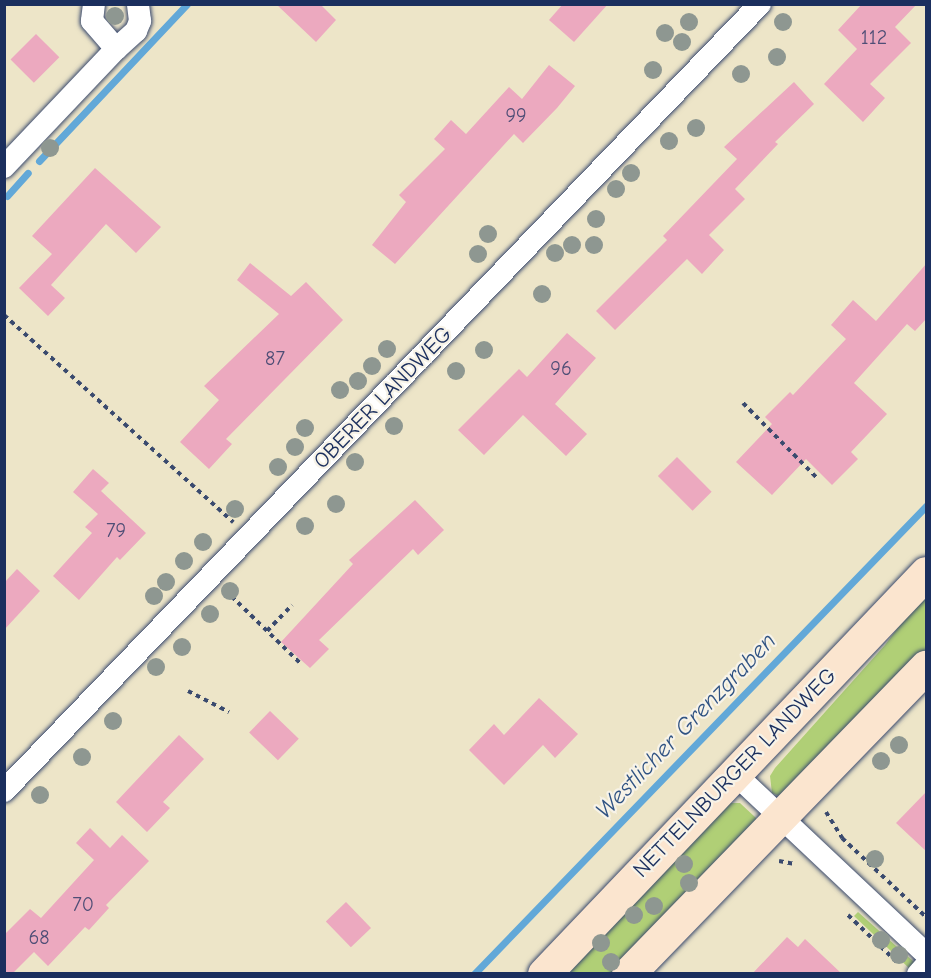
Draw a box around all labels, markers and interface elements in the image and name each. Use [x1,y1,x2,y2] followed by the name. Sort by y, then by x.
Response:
[861,25,887,49] house number: 112
[505,103,527,127] house number: 99
[308,321,458,475] street label: OBERER LANDWEG
[265,346,285,370] house number: 87
[550,356,572,380] house number: 96
[106,518,126,542] house number: 79
[590,627,782,825] water label: Westlicher Grenzgraben
[628,663,842,883] street label: NETTELNBURGER LANDWEG
[72,892,94,916] house number: 70
[28,925,50,949] house number: 68

